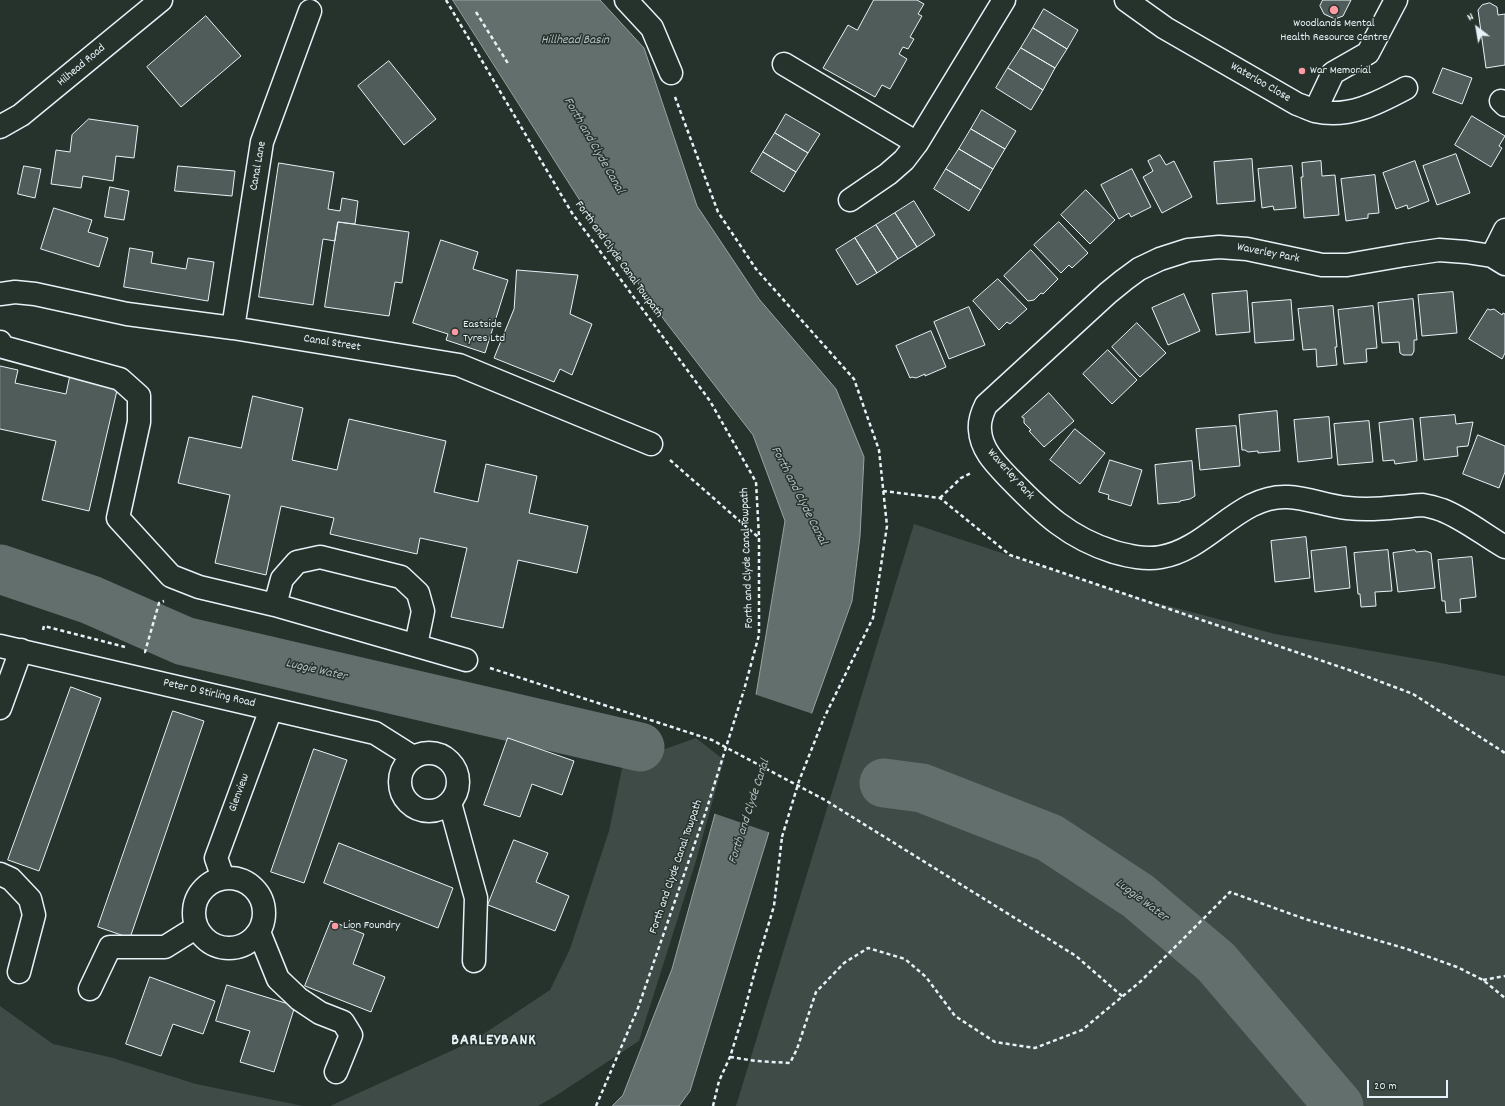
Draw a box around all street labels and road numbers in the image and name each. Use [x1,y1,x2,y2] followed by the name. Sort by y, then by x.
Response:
[55,42,109,90] street label: Hilhead Road
[1227,60,1293,106] street label: Waterloo Close
[248,140,270,192] street label: Canal Lane
[571,199,665,321] street label: Forth and Clyde Canal Towpath
[1235,241,1301,267] street label: Waverley Park
[302,332,362,356] street label: Canal Street
[983,447,1037,503] street label: Waverley Park
[738,487,758,629] street label: Forth and Clyde Canal Towpath
[162,676,256,712] street label: Peter D Stirling Road
[226,772,254,814] street label: Glenview
[647,798,707,936] street label: Forth and Clyde Canal Towpath

